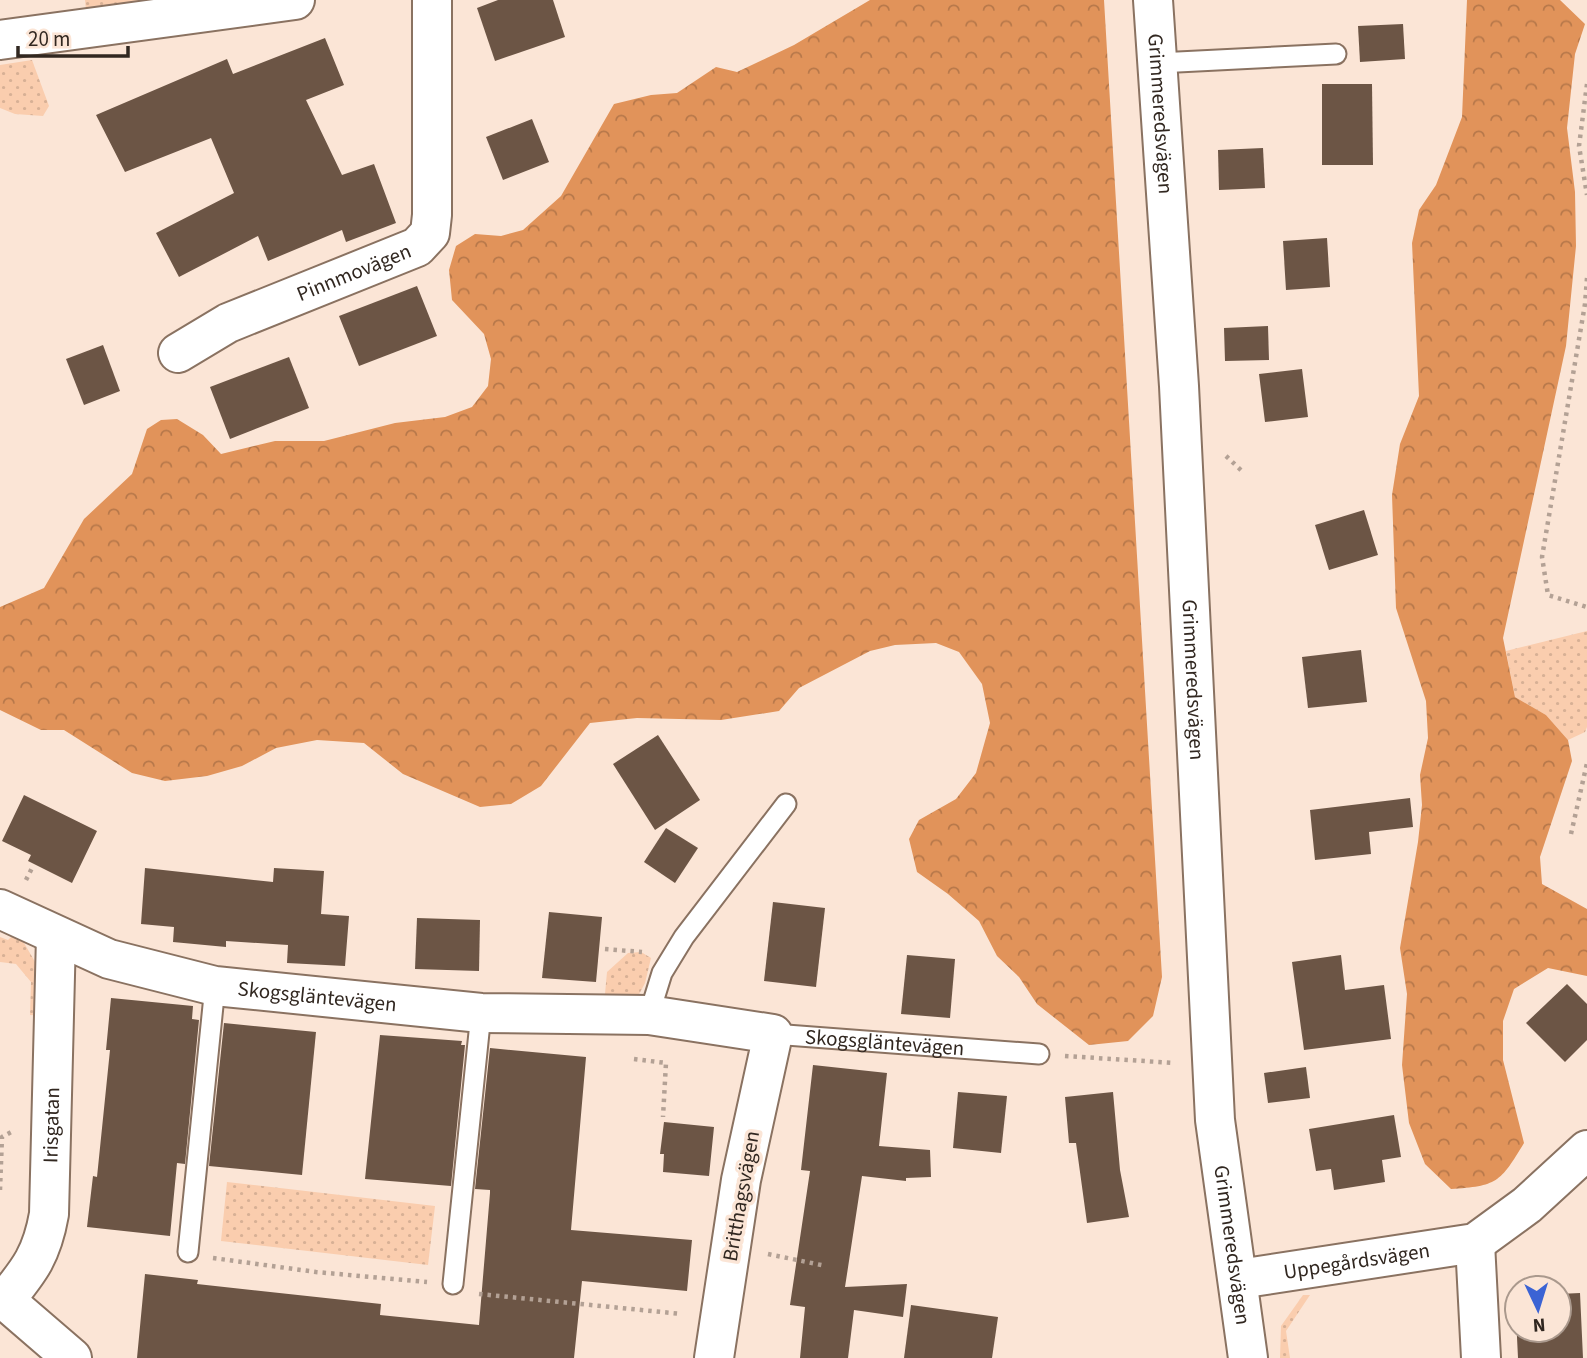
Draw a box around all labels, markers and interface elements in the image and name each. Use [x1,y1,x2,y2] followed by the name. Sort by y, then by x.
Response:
[18,14,128,58] scale bar
[28,24,70,54] text: 20 m
[1140,32,1181,195] street label: Grimmeredsvägen
[292,236,416,309] street label: Pinnmovägen
[1174,599,1212,761] street label: Grimmeredsvägen
[236,973,398,1019] street label: Skogsgläntevägen
[804,1021,965,1063] street label: Skogsgläntevägen
[35,1087,67,1164] street label: Irisgatan
[715,1128,767,1264] street label: Britthagsvägen
[1206,1163,1258,1327] street label: Grimmeredsvägen
[1281,1235,1432,1287] street label: Uppegårdsvägen
[1503,1274,1573,1344] north arrow
[1532,1311,1546,1338] text: N

